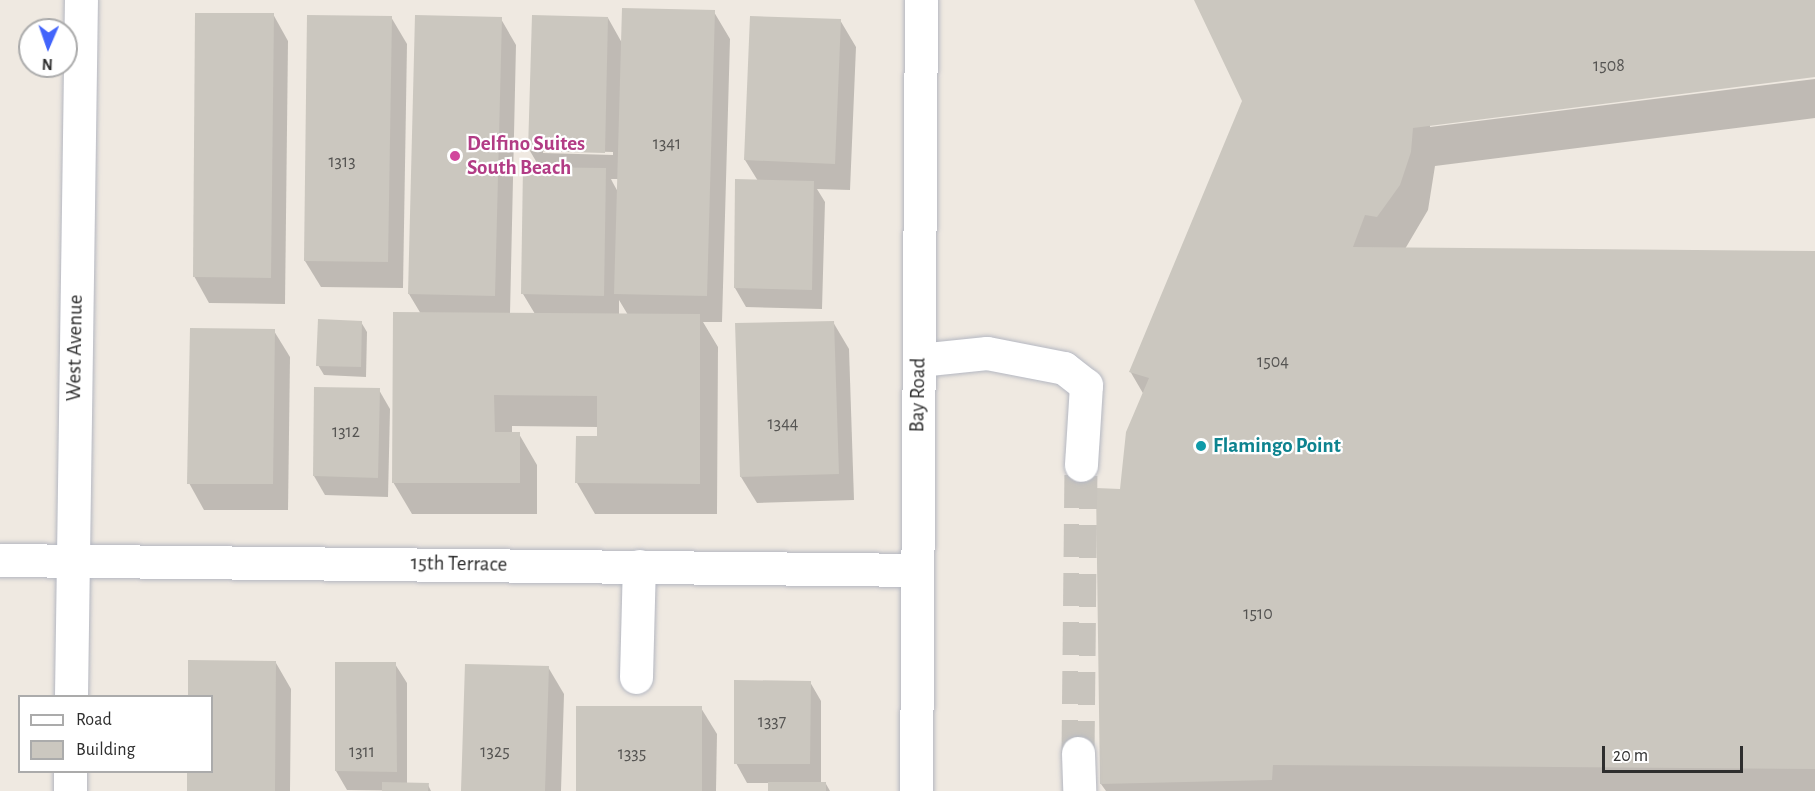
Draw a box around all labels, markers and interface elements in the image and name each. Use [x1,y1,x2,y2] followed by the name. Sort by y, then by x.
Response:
[18,18,78,78] north arrow
[1593,55,1625,77] house number: 1508
[42,56,53,72] text: N
[467,131,585,181] place label: Delfino Suites South Beach
[653,133,681,155] house number: 1341
[448,149,462,163] marker: Delfino Suites South Beach
[328,151,356,173] house number: 1313
[61,294,89,402] street label: West Avenue
[1257,351,1289,373] house number: 1504
[905,357,931,433] street label: Bay Road
[768,413,798,435] house number: 1344
[332,421,360,443] house number: 1312
[1213,433,1341,459] place label: Flamingo Point
[1194,439,1208,453] marker: Flamingo Point
[411,551,507,577] street label: 15th Terrace
[1243,603,1273,625] house number: 1510
[18,695,213,773] legend
[76,711,112,729] text: Road
[758,711,786,733] house number: 1337
[1605,734,1746,772] scale bar
[76,741,135,759] text: Building
[349,741,375,763] house number: 1311
[480,741,510,763] house number: 1325
[618,743,646,765] house number: 1335
[1613,747,1648,765] text: 20 m

